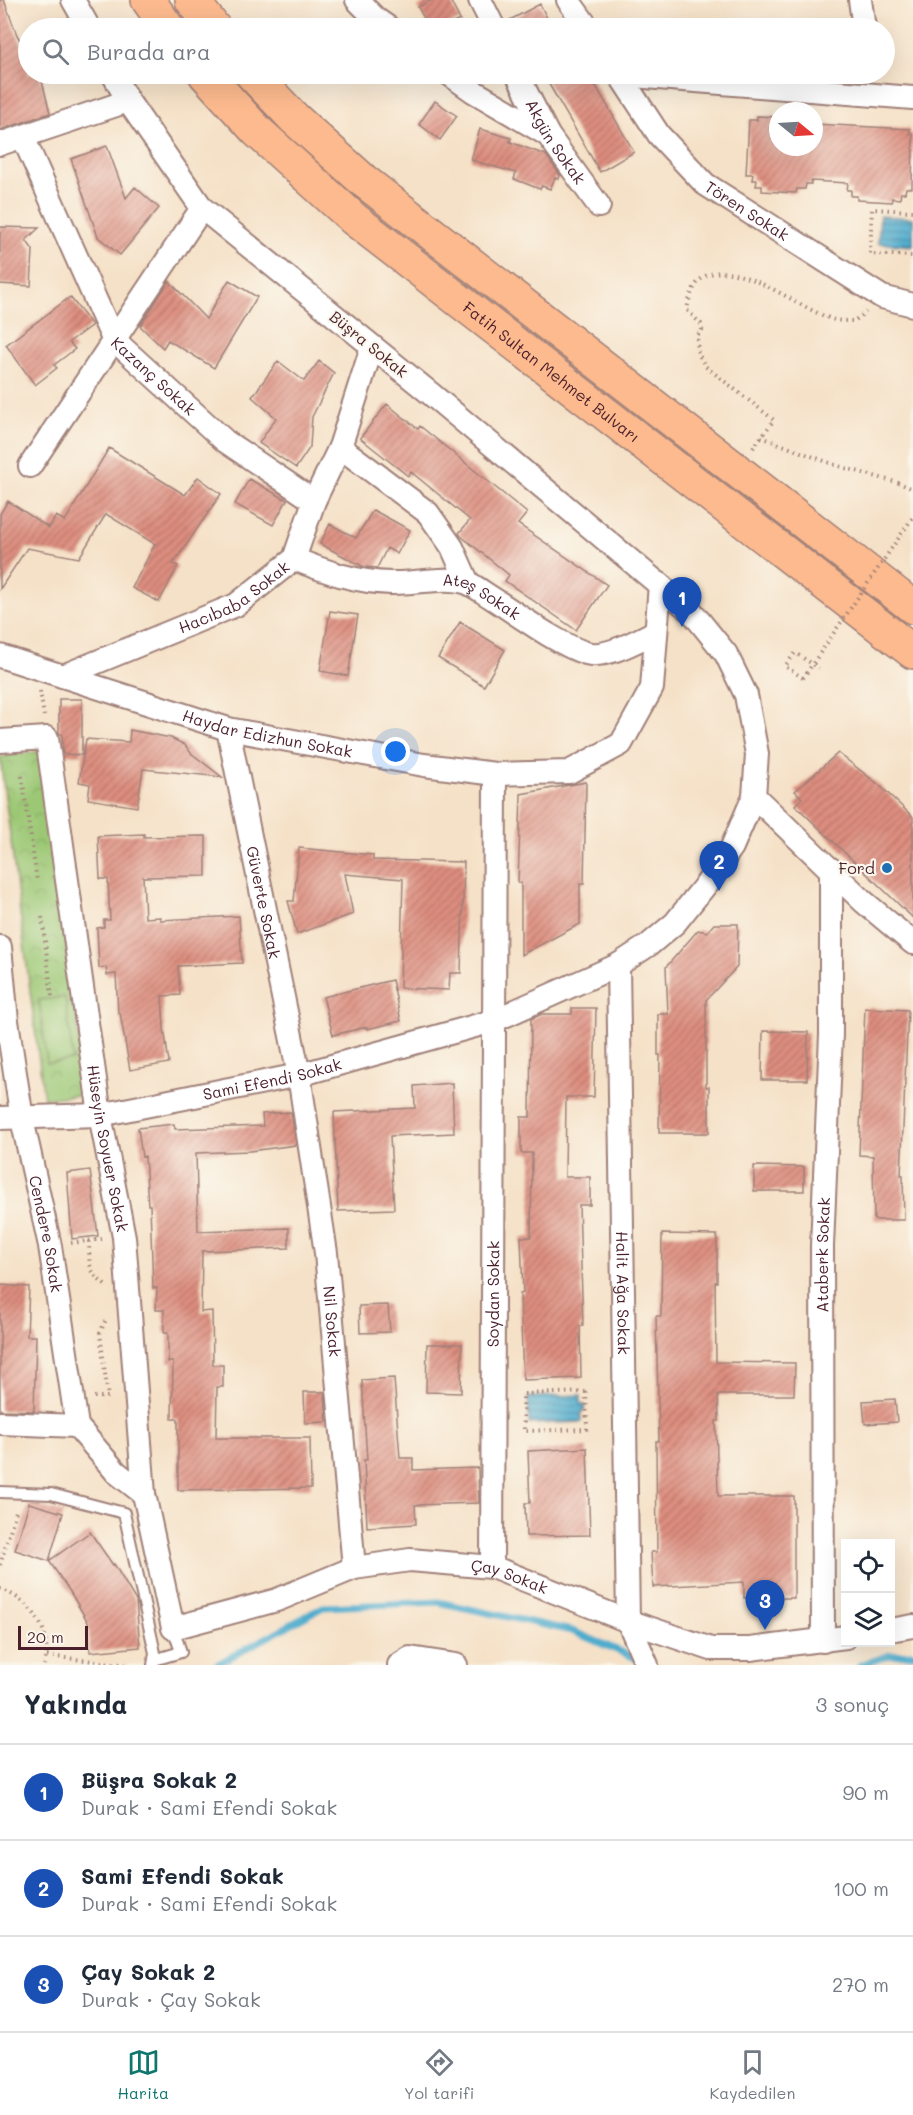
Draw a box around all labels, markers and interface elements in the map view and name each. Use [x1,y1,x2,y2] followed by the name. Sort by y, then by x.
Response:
[18,18,895,84] search box
[39,35,72,68] icon: search
[87,37,211,66] text: Burada ara
[521,95,591,188] street label: Akgün Sokak
[769,102,823,156] north arrow
[701,176,793,245] street label: Tören Sokak
[459,296,645,447] street label: Fatih Sultan Mehmet Bulvarı
[326,306,413,382] street label: Büşra Sokak
[107,332,201,420] street label: Kazanç Sokak
[175,556,293,638] street label: Hacıbaba Sokak
[442,569,525,624] street label: Ateş Sokak
[662,578,702,627] pin: 1
[180,704,354,762] street label: Haydar Edizhun Sokak
[381,737,410,766] your location
[700,842,738,891] pin: 2
[242,844,286,961] street label: Güverte Sokak
[838,857,875,878] place label: Ford
[880,861,894,875] marker: Ford
[201,1053,344,1104] street label: Sami Efendi Sokak
[83,1063,134,1234] street label: Hüseyin Soyuer Sokak
[25,1173,68,1294] street label: Cendere Sokak
[811,1197,834,1313] street label: Ataberk Sokak
[612,1231,635,1355] street label: Halit Ağa Sokak
[482,1241,503,1347] street label: Soydan Sokak
[319,1285,346,1358] street label: Nil Sokak
[841,1539,895,1647] map controls
[841,1539,895,1593] button: locate
[470,1554,551,1598] street label: Çay Sokak
[746,1580,784,1630] pin: 3
[841,1593,895,1647] button: layers
[18,1623,88,1650] scale bar
[27,1626,64,1647] text: 20 m
[24,1687,127,1721] text: Yakında
[816,1691,889,1717] text: 3 sonuç
[81,1765,237,1794] text: Büşra Sokak 2
[39,1779,48,1805] text: 1
[843,1779,889,1805] text: 90 m
[81,1794,337,1820] text: Durak · Sami Efendi Sokak
[81,1861,284,1890] text: Sami Efendi Sokak
[38,1875,49,1901] text: 2
[833,1875,889,1901] text: 100 m
[81,1890,337,1916] text: Durak · Sami Efendi Sokak
[81,1957,215,1986] text: Çay Sokak 2
[38,1971,50,1997] text: 3
[832,1971,889,1997] text: 270 m
[81,1986,261,2012] text: Durak · Çay Sokak
[118,2046,169,2103] tab: Harita
[404,2046,474,2103] tab: Yol tarifi
[709,2046,795,2103] tab: Kaydedilen

